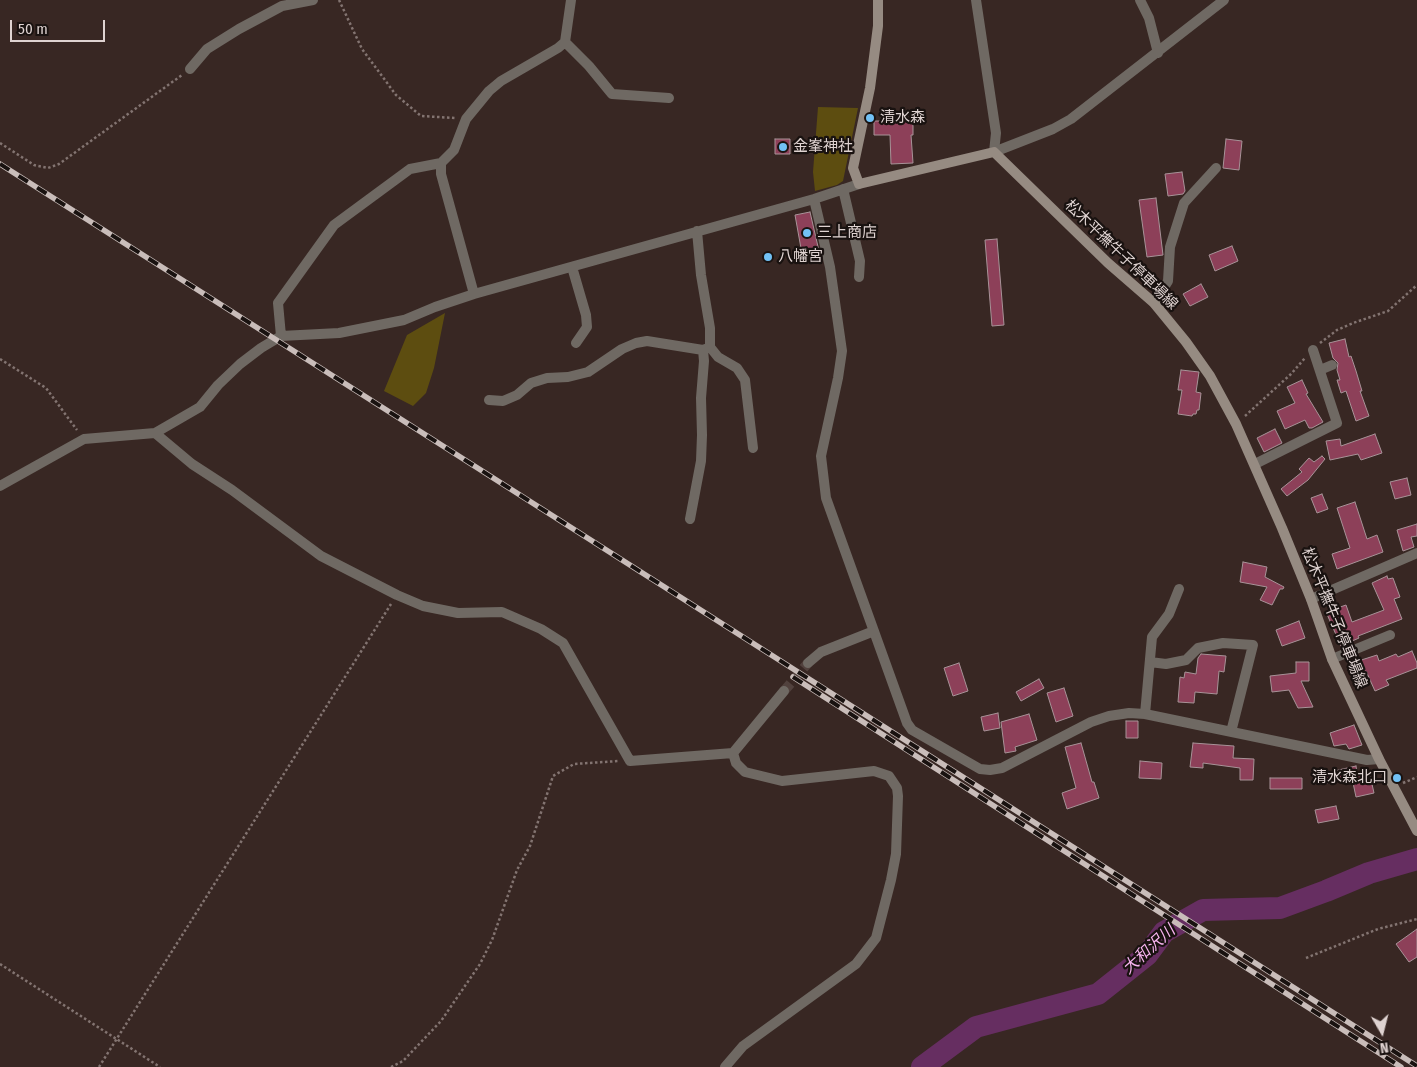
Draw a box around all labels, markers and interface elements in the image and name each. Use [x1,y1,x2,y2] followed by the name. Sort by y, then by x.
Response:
[12,10,108,42] scale bar
[18,20,48,38] text: 50 m
[880,109,925,127] place label: 清水森
[864,112,876,124] marker: 清水森
[793,138,853,156] place label: 金峯神社
[777,141,789,153] marker: 金峯神社
[1061,196,1181,314] street label: 松木平撫牛子停車場線
[817,224,877,242] place label: 三上商店
[801,227,813,239] marker: 三上商店
[778,248,823,266] place label: 八幡宮
[762,251,774,263] marker: 八幡宮
[1298,545,1370,691] street label: 松木平撫牛子停車場線
[1312,769,1387,787] place label: 清水森北口
[1391,772,1403,784] marker: 清水森北口
[1119,921,1179,979] water label: 大和沢川
[1357,1007,1407,1057] north arrow
[1379,1038,1390,1056] text: N

